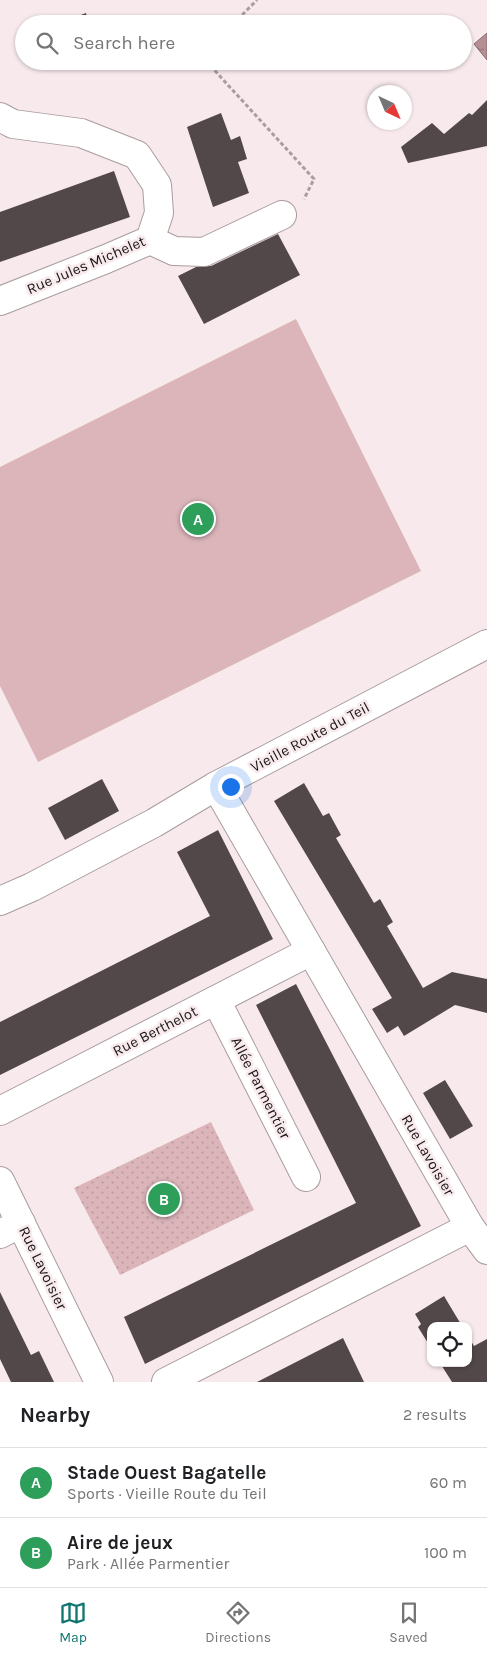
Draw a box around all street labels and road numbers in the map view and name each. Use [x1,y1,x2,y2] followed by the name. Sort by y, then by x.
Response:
[24,232,148,298] street label: Rue Jules Michelet
[247,698,373,776] street label: Vieille Route du Teil
[110,1002,201,1060] street label: Rue Berthelot
[228,1034,295,1142] street label: Allée Parmentier
[398,1111,459,1199] street label: Rue Lavoisier
[15,1223,71,1313] street label: Rue Lavoisier

